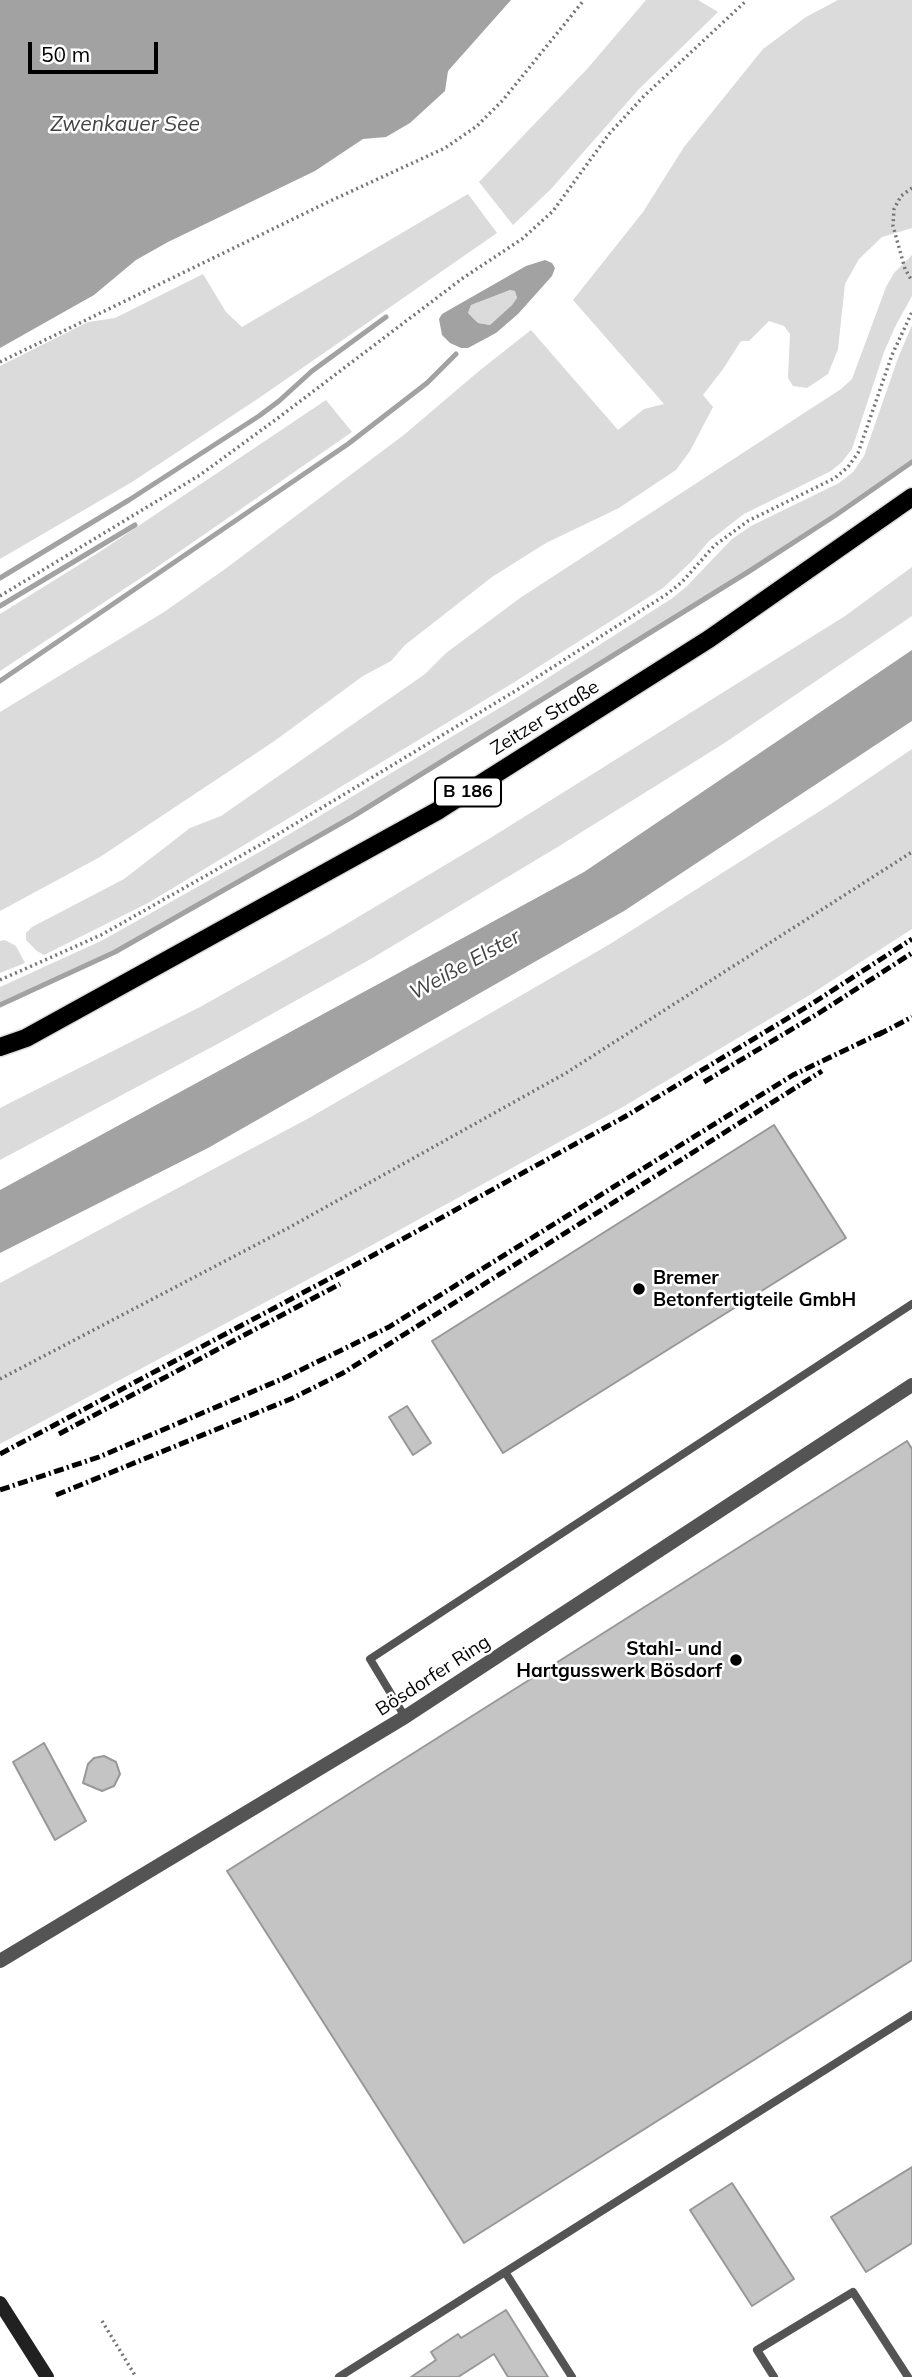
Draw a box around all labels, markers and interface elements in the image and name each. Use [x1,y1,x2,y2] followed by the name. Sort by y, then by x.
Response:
[32,28,161,72] scale bar
[41,41,90,67] text: 50 m
[50,112,200,138] water label: Zwenkauer See
[487,676,603,760] street label: Zeitzer Straße
[435,778,501,806] road number: B 186
[405,924,525,1006] water label: Weiße Elster
[653,1267,856,1311] place label: Bremer Betonfertigteile GmbH
[631,1281,647,1297] marker: Bremer Betonfertigteile GmbH
[372,1631,494,1721] street label: Bösdorfer Ring
[516,1638,722,1682] place label: Stahl- und Hartgusswerk Bösdorf
[728,1652,744,1668] marker: Stahl- und Hartgusswerk Bösdorf

